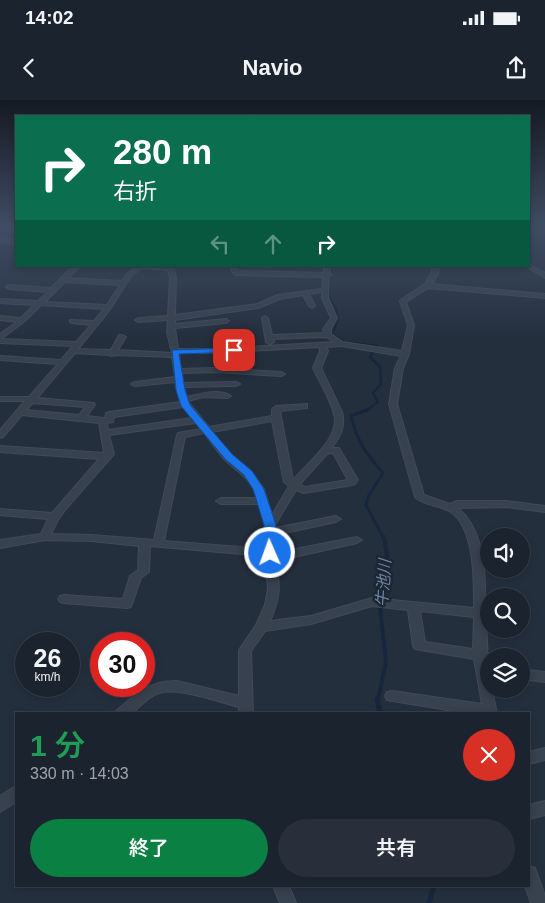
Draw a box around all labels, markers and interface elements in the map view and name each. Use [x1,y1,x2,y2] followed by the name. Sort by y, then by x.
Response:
[25,7,74,28] text: 14:02
[15,54,43,82] icon: back
[502,54,530,82] icon: share
[243,55,302,80] text: Navio
[113,132,212,171] text: 280 m
[30,135,95,200] icon: right
[113,179,157,204] text: 右折
[206,230,234,258] icon: left
[259,230,287,258] icon: ahead
[312,230,340,258] icon: right
[213,329,255,371] pin
[220,336,248,364] icon: arrive
[243,526,295,578] position arrow
[480,528,530,698] map controls
[480,528,530,578] button: sound
[373,557,394,608] water label: 牛池川
[480,588,530,638] button: search
[90,632,155,697] speed limit sign: 30
[34,644,61,672] text: 26
[480,648,530,698] button: layers
[34,670,61,684] text: km/h
[30,729,85,762] text: 1 分
[463,729,515,781] button: close
[30,765,129,782] text: 330 m · 14:03
[30,819,268,877] button: 終了
[278,819,515,877] button: 共有

